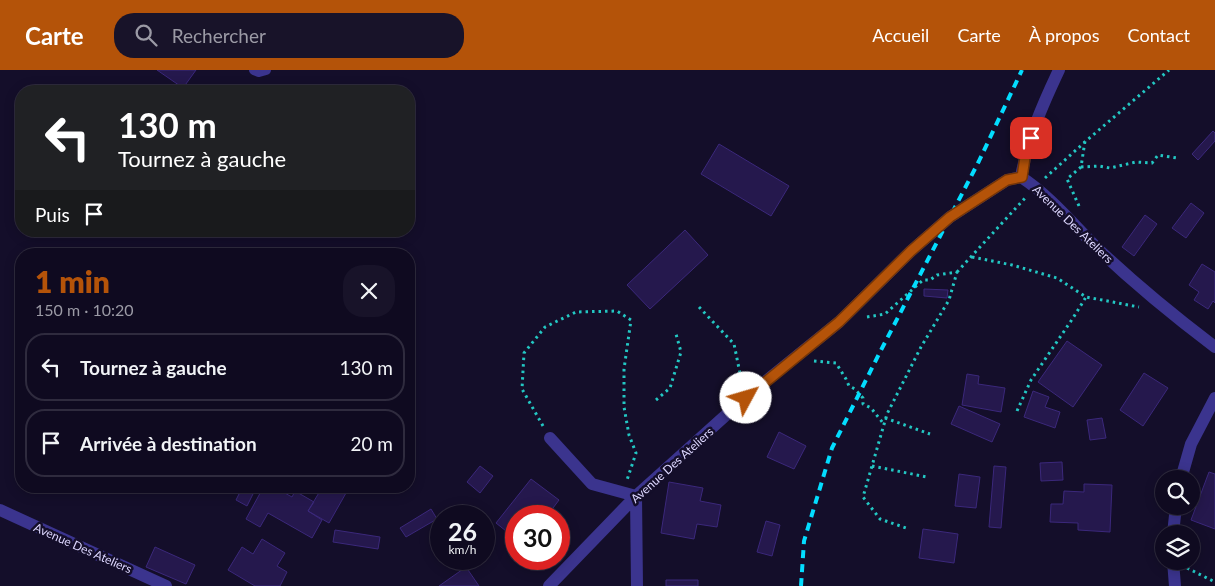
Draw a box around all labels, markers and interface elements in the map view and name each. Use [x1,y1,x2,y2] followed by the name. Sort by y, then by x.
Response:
[114,13,464,58] search box
[25,21,84,50] text: Carte
[132,21,160,49] icon: search
[172,24,266,47] text: Rechercher
[872,24,929,46] text: Accueil
[957,24,1001,46] text: Carte
[1029,24,1100,46] text: À propos
[1128,24,1190,46] text: Contact
[118,103,217,145] text: 130 m
[35,105,100,170] icon: left
[1010,117,1052,159] pin
[1017,124,1045,152] icon: arrive
[118,145,286,172] text: Tournez à gauche
[1030,182,1116,266] street label: Avenue Des Ateliers
[80,200,108,228] icon: arrive
[35,203,70,226] text: Puis
[35,263,110,299] text: 1 min
[343,265,395,317] button: close
[35,300,134,319] text: 150 m · 10:20
[37,353,65,381] icon: left
[80,356,227,379] text: Tournez à gauche
[339,356,393,379] text: 130 m
[719,371,771,423] position arrow
[628,424,716,506] street label: Avenue Des Ateliers
[37,429,65,457] icon: arrive
[80,432,257,455] text: Arrivée à destination
[350,432,393,455] text: 20 m
[1155,470,1200,570] map controls
[1155,470,1200,515] button: search
[505,505,570,570] speed limit sign: 30
[448,516,477,546] text: 26
[32,520,134,576] street label: Avenue Des Ateliers
[1155,525,1200,570] button: layers
[448,542,477,557] text: km/h

